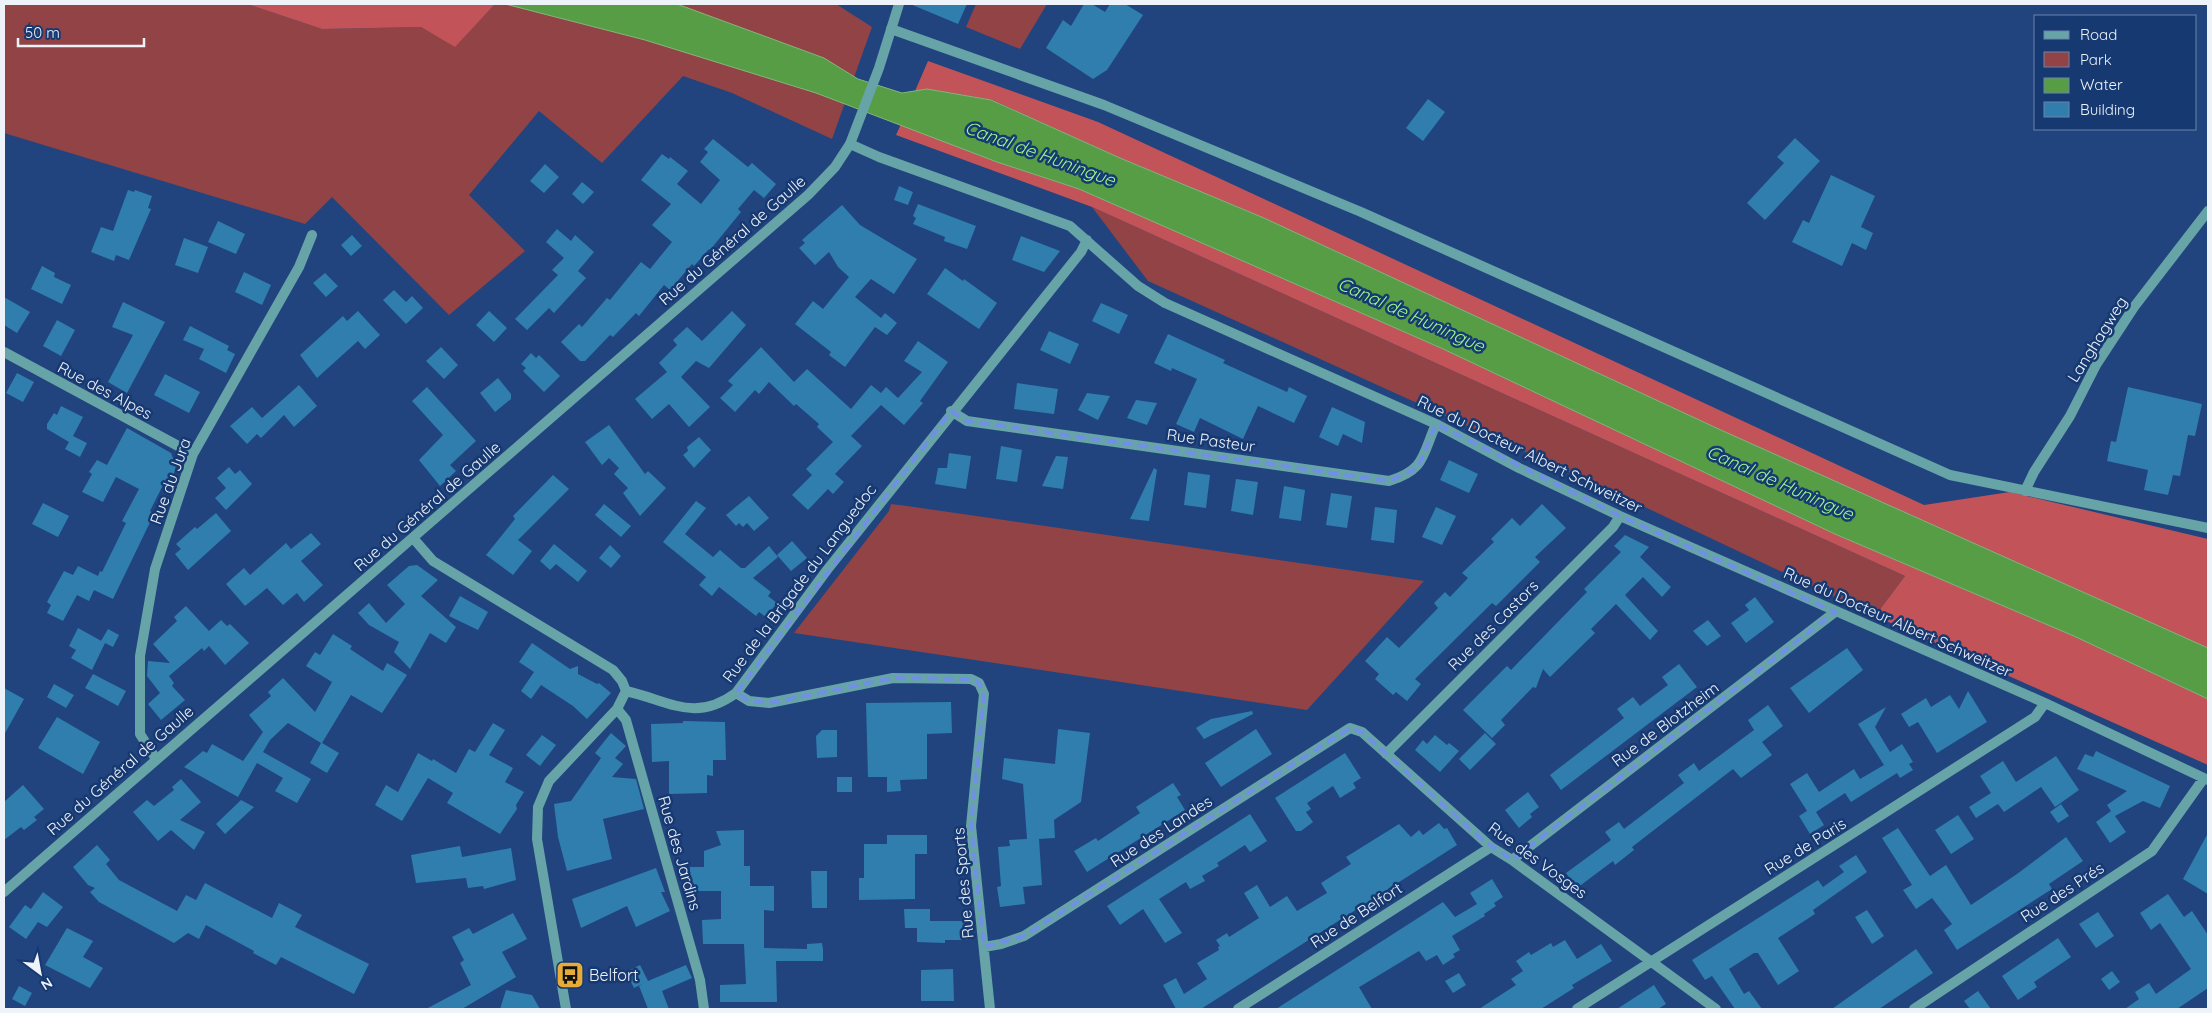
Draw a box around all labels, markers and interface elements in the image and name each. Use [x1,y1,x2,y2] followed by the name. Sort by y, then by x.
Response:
[18,15,144,47] scale bar
[2034,15,2197,130] legend
[25,23,60,42] text: 50 m
[2080,25,2117,44] text: Road
[2080,50,2112,69] text: Park
[2080,75,2123,94] text: Water
[2080,100,2135,119] text: Building
[962,116,1119,192] water label: Canal de Huningue
[654,171,810,309] street label: Rue du Général de Gaulle
[1334,272,1489,358] water label: Canal de Huningue
[2063,292,2131,386] street label: Langhagweg
[54,357,156,423] street label: Rue des Alpes
[1414,391,1646,517] street label: Rue du Docteur Albert Schweitzer
[1165,424,1257,456] street label: Rue Pasteur
[145,435,195,527] street label: Rue du Jura
[349,437,505,575] street label: Rue du Général de Gaulle
[1703,440,1858,526] water label: Canal de Huningue
[718,480,880,686] street label: Rue de la Brigade du Languedoc
[1781,562,2015,682] street label: Rue du Docteur Albert Schweitzer
[1443,575,1543,675] street label: Rue des Castors
[1607,677,1723,771] street label: Rue de Blotzheim
[42,701,198,839] street label: Rue du Général de Gaulle
[1106,791,1216,871] street label: Rue des Landes
[654,793,706,913] street label: Rue des Jardins
[1761,813,1849,879] street label: Rue de Paris
[1485,817,1591,903] street label: Rue des Vosges
[948,827,978,939] street label: Rue des Sports
[2016,858,2108,926] street label: Rue des Prés
[1306,878,1406,952] street label: Rue de Belfort
[15,948,65,998] north arrow
[555,960,585,990] bus stop icon: Belfort
[589,965,639,985] place label: Belfort
[38,974,56,994] text: N

